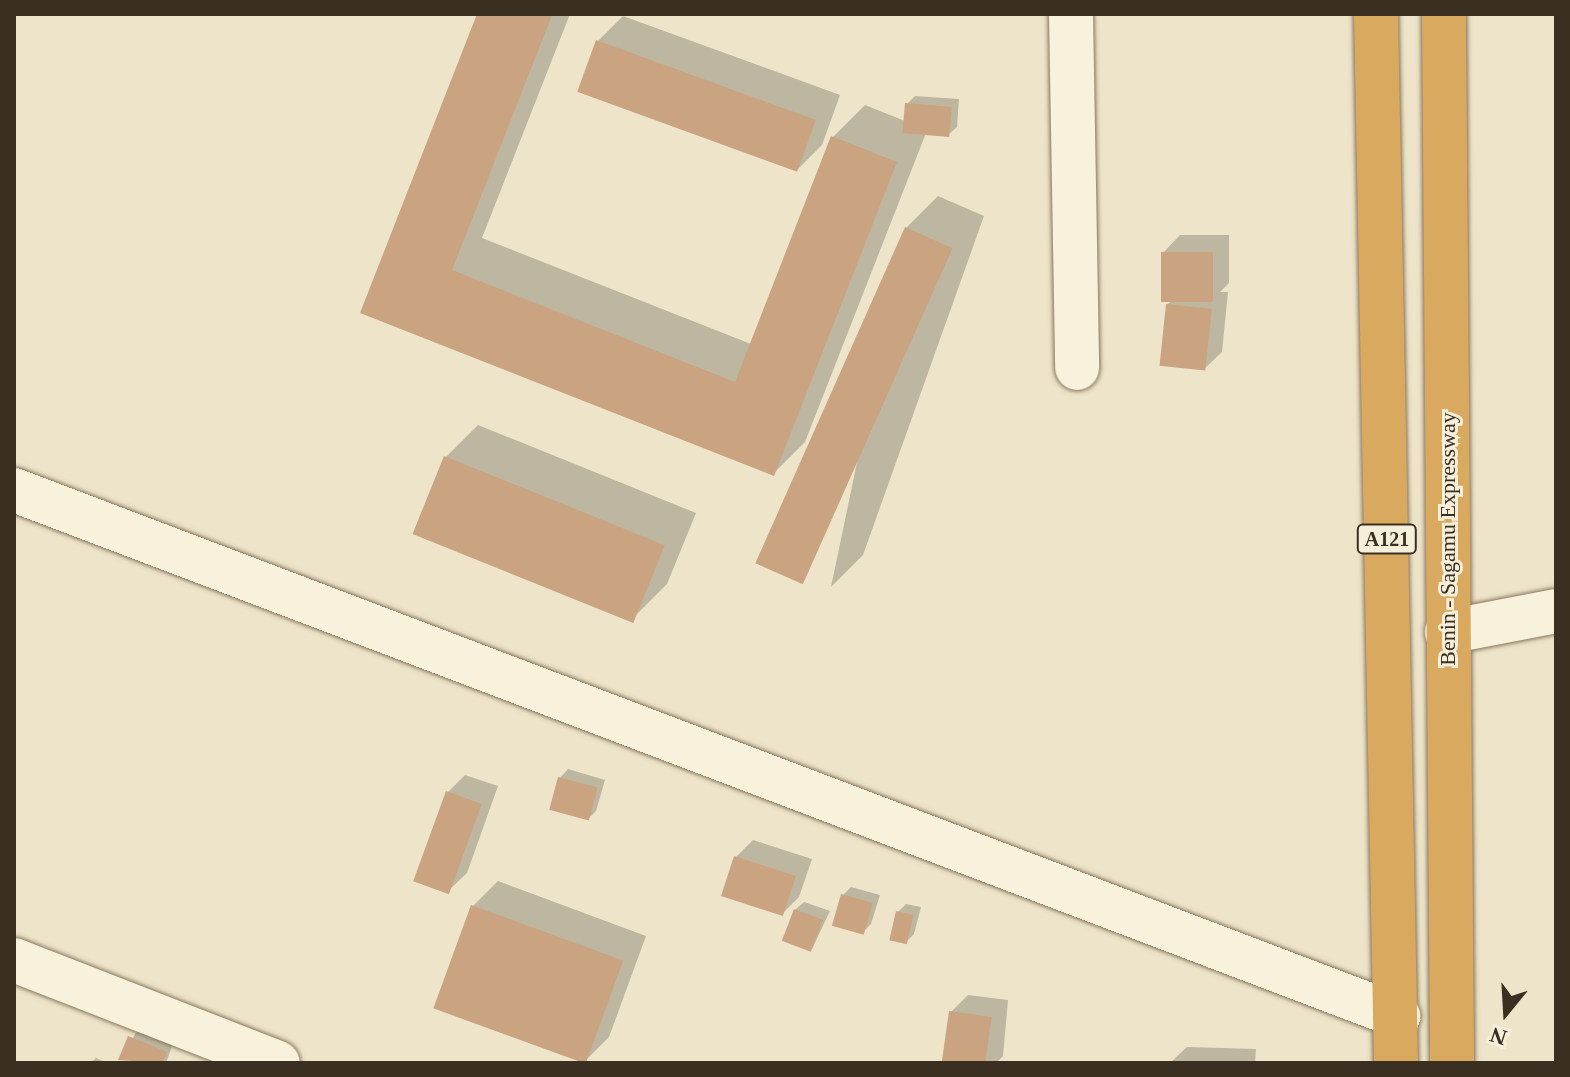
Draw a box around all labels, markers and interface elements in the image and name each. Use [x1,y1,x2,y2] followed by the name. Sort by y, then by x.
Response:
[1435,412,1461,666] street label: Benin - Sagamu Expressway
[1355,523,1419,555] road number: A121
[1466,973,1546,1053] north arrow
[1487,1022,1510,1051] text: N

